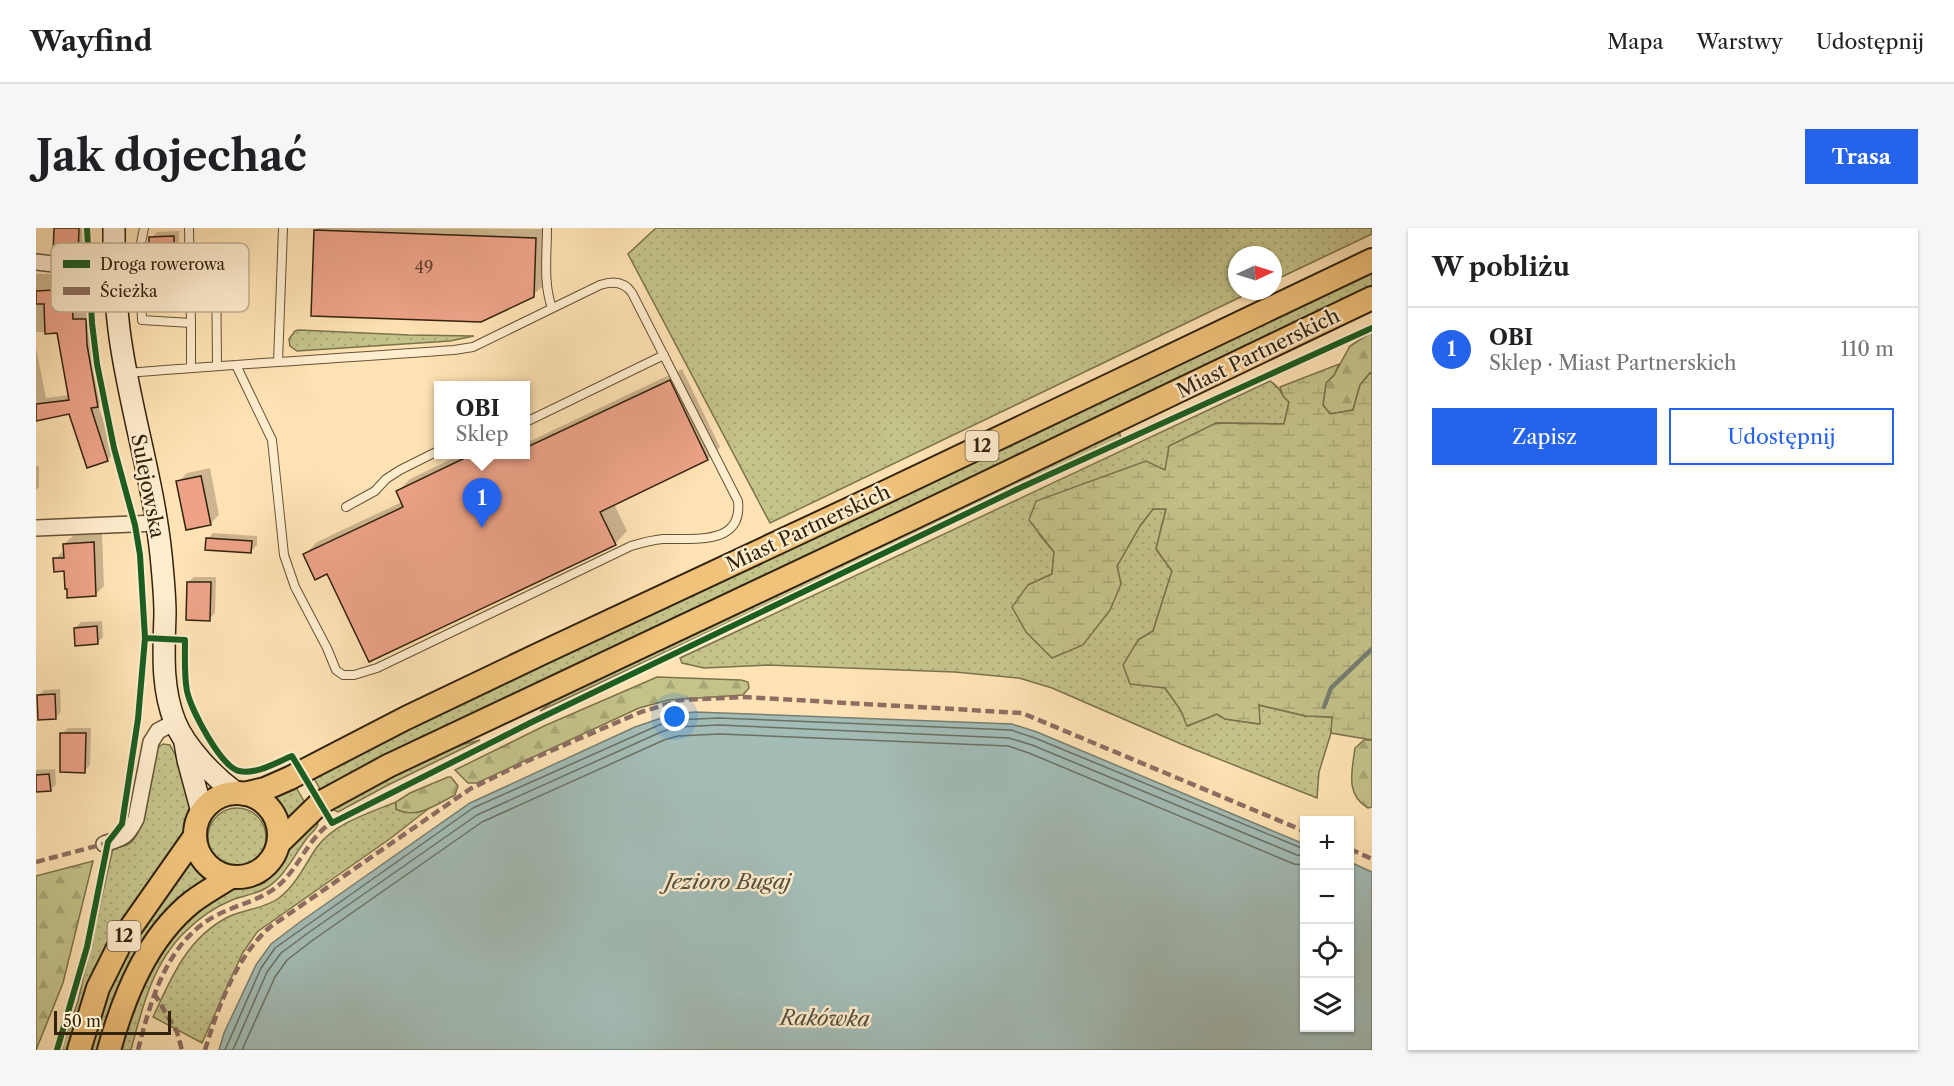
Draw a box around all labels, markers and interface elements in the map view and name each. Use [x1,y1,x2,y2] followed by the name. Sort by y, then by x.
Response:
[30,24,152,58] text: Wayfind
[1607,29,1663,54] text: Mapa
[1696,29,1783,54] text: Warstwy
[1816,29,1924,54] text: Udostępnij
[1805,129,1918,184] button: Trasa
[36,130,307,182] text: Jak dojechać
[51,243,249,312] legend
[1228,246,1282,300] north arrow
[1432,251,1570,283] text: W pobliżu
[100,254,226,274] text: Droga rowerowa
[415,257,433,277] house number: 49
[100,281,158,301] text: Ścieżka
[1173,303,1344,403] street label: Miast Partnerskich
[1489,324,1533,351] text: OBI
[1447,337,1456,361] text: 1
[1841,337,1894,361] text: 110 m
[1489,351,1737,375] text: Sklep · Miast Partnerskich
[434,381,530,459] popup
[455,395,500,422] text: OBI
[1432,408,1657,465] button: Zapisz
[1669,408,1894,465] button: Udostępnij
[455,422,509,446] text: Sklep
[966,431,998,461] road number: 12
[126,432,170,540] street label: Sulejowska
[462,478,502,528] pin: 1
[722,479,894,577] street label: Miast Partnerskich
[660,702,689,731] your location
[1300,816,1354,1032] map controls
[1300,816,1354,870] button: +
[659,869,792,894] water label: Jezioro Bugaj
[1300,870,1354,924] button: −
[108,921,140,951] road number: 12
[1300,924,1354,978] button: locate
[1300,978,1354,1032] button: layers
[778,1005,870,1031] water label: Rakówka
[54,1008,171,1036] scale bar
[63,1011,101,1031] text: 50 m

